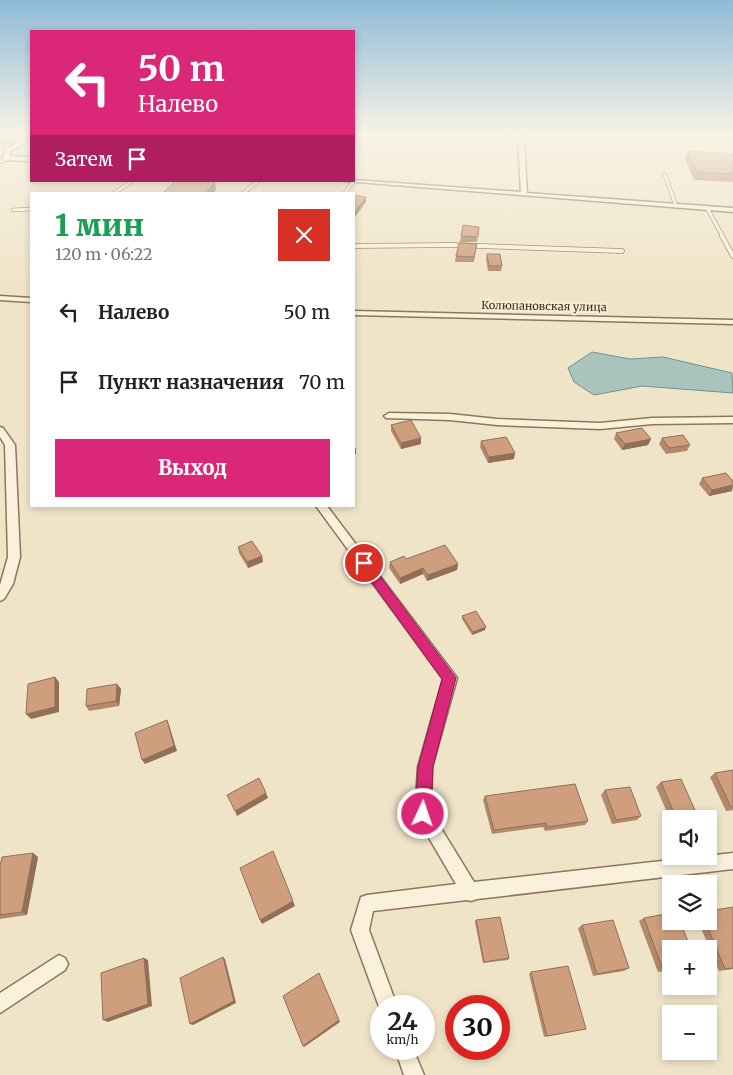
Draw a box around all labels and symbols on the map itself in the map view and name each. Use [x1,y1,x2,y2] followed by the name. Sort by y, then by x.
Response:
[481,298,607,314] street label: Колюпановская улица
[343,542,385,584] pin
[396,787,448,839] position arrow
[445,995,510,1060] speed limit sign: 30

